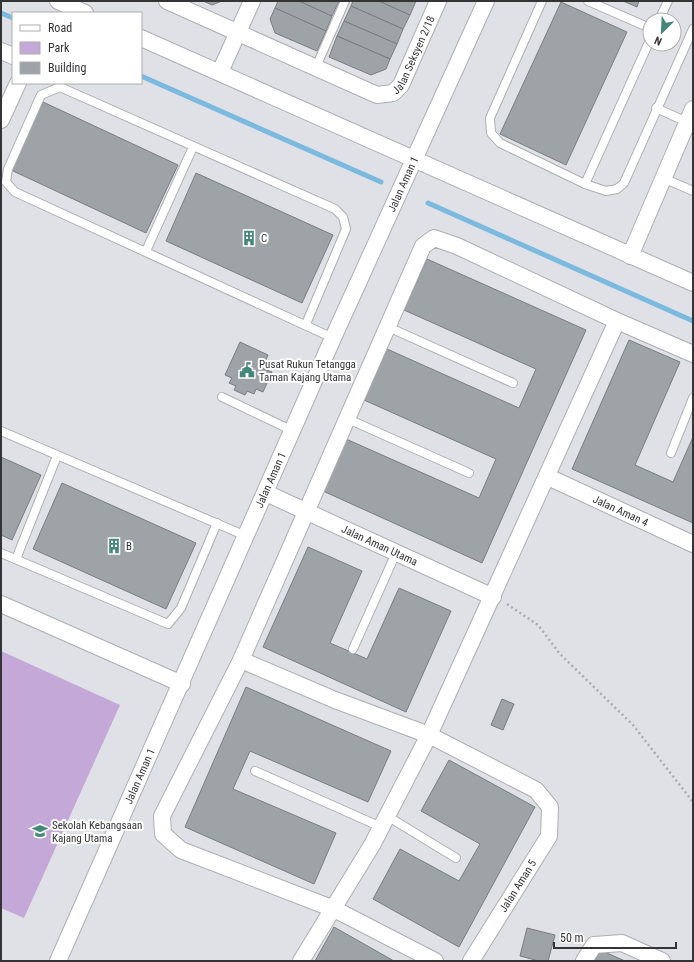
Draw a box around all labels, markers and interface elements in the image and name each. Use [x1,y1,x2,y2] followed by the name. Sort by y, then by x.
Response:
[12,12,142,84] legend
[642,12,682,52] north arrow
[389,14,437,97] street label: Jalan Seksyen 2/18
[48,21,72,35] text: Road
[652,33,664,48] text: N
[48,41,70,55] text: Park
[48,61,86,75] text: Building
[385,154,421,214] street label: Jalan Aman 1
[240,229,258,247] building icon: C
[261,232,267,245] place label: C
[259,358,356,384] place label: Pusat Rukun Tetangga Taman Kajang Utama
[238,361,256,379] public building icon: Pusat Rukun Tetangga Taman Kajang Utama
[252,450,288,510] street label: Jalan Aman 1
[591,492,651,529] street label: Jalan Aman 4
[339,522,420,568] street label: Jalan Aman Utama
[105,537,123,555] building icon: B
[126,540,132,553] place label: B
[122,746,158,806] street label: Jalan Aman 1
[52,819,142,845] place label: Sekolah Kebangsaan Kajang Utama
[31,822,49,840] school or university icon: Sekolah Kebangsaan Kajang Utama
[497,857,539,915] street label: Jalan Aman 5
[554,924,676,950] scale bar
[560,931,584,945] text: 50 m

